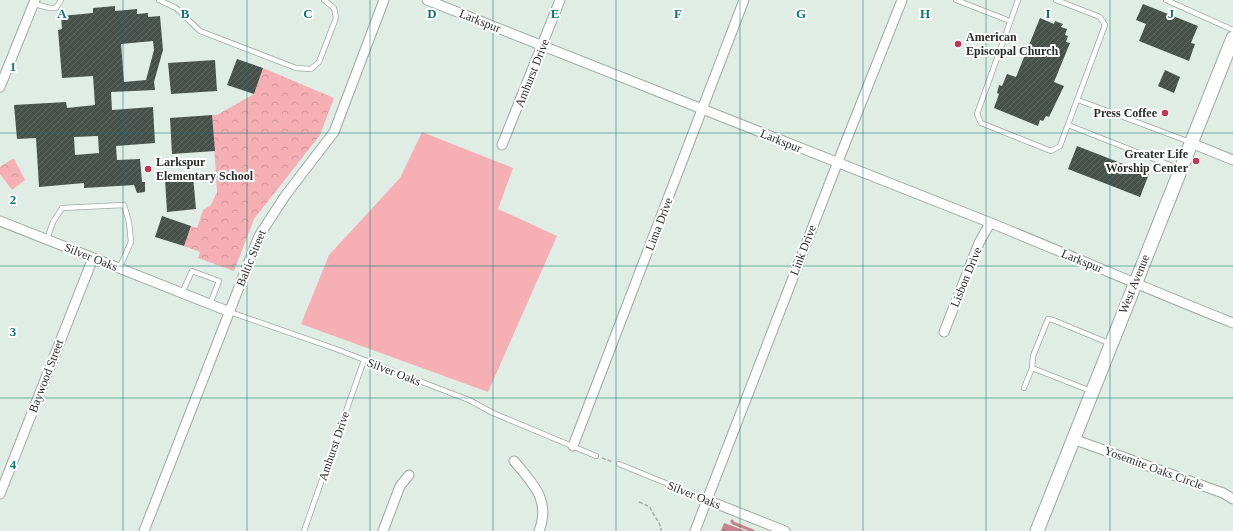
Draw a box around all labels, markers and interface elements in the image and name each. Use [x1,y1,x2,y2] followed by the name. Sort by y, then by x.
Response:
[57,6,67,21] text: A
[181,6,190,21] text: B
[303,6,313,21] text: C
[427,6,437,21] text: D
[457,6,503,36] street label: Larkspur
[551,6,559,21] text: E
[674,6,682,21] text: F
[796,6,806,21] text: G
[920,6,930,21] text: H
[1045,6,1051,21] text: I
[1168,6,1175,21] text: J
[966,30,1058,58] place label: American Episcopal Church
[512,37,552,109] street label: Amhurst Drive
[953,39,963,49] marker: American Episcopal Church
[10,59,16,74] text: 1
[1094,106,1158,120] place label: Press Coffee
[1160,108,1170,118] marker: Press Coffee
[758,126,804,156] street label: Larkspur
[1106,147,1189,175] place label: Greater Life Worship Center
[156,155,254,183] place label: Larkspur Elementary School
[1191,156,1201,166] marker: Greater Life Worship Center
[143,164,153,174] marker: Larkspur Elementary School
[10,192,16,207] text: 2
[642,196,676,252] street label: Lima Drive
[787,223,819,277] street label: Link Drive
[233,227,269,288] street label: Baltic Street
[62,240,120,274] street label: Silver Oaks
[948,245,984,309] street label: Lisbon Drive
[1059,246,1105,276] street label: Larkspur
[1116,252,1152,316] street label: West Avenue
[10,324,17,339] text: 3
[26,337,67,414] street label: Baywood Street
[365,355,423,389] street label: Silver Oaks
[316,410,352,482] street label: Amhurst Drive
[1102,444,1206,492] street label: Yosemite Oaks Circle
[10,457,17,472] text: 4
[665,478,723,512] street label: Silver Oaks

